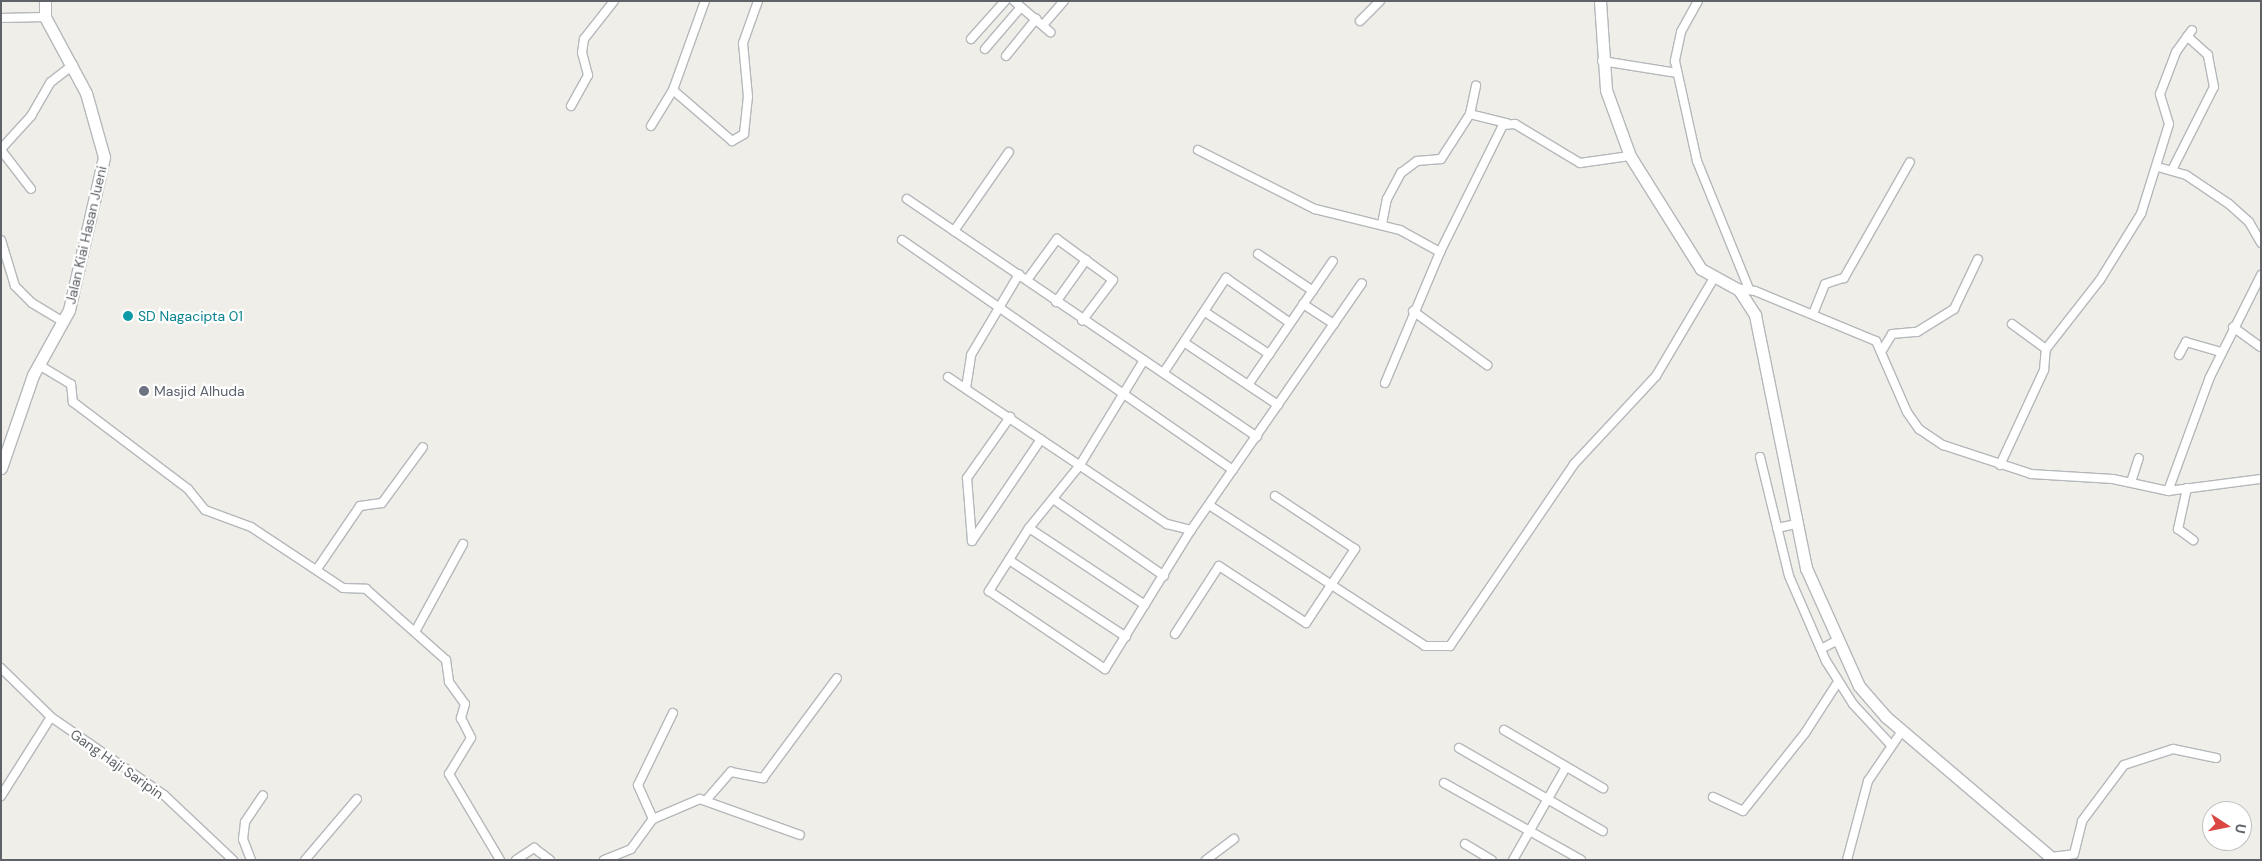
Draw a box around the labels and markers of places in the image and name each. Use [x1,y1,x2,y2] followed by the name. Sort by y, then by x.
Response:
[138,308,243,324] place label: SD Nagacipta 01
[122,310,134,322] marker: SD Nagacipta 01
[154,383,245,399] place label: Masjid Alhuda
[138,385,150,397] marker: Masjid Alhuda

